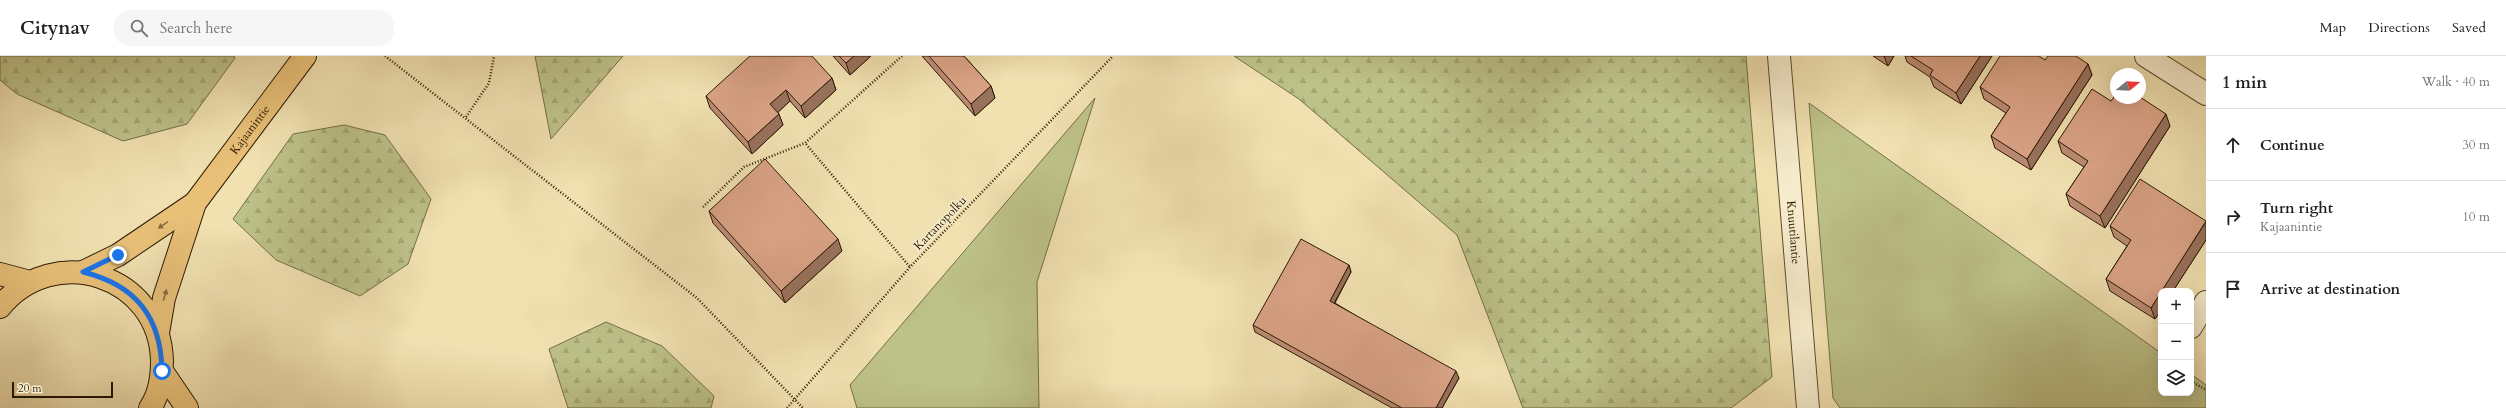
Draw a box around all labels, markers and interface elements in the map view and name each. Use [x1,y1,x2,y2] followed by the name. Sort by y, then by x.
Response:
[114,10,394,46] search box
[20,15,90,41] text: Citynav
[128,17,150,39] icon: search
[160,18,233,38] text: Search here
[2320,18,2346,37] text: Map
[2368,18,2430,37] text: Directions
[2452,18,2486,37] text: Saved
[2110,68,2146,104] north arrow
[2222,71,2267,94] text: 1 min
[2422,73,2490,91] text: Walk · 40 m
[226,102,274,158] street label: Kajaanintie
[2222,134,2244,156] icon: ahead
[2260,135,2325,155] text: Continue
[2462,136,2490,154] text: 30 m
[910,192,970,254] street label: Kartanopolku
[2260,198,2333,218] text: Turn right
[1783,200,1804,265] street label: Knuutilantie
[2222,206,2244,228] icon: right
[2462,208,2490,226] text: 10 m
[2260,218,2322,236] text: Kajaanintie
[157,221,168,229] one-way arrow
[109,246,127,264] route end
[2222,278,2244,300] icon: arrive
[2260,279,2400,299] text: Arrive at destination
[2158,288,2194,396] map controls
[2158,288,2194,324] button: +
[162,289,168,301] one-way arrow
[2158,324,2194,360] button: −
[2158,360,2194,396] button: layers
[153,362,171,380] route start
[12,380,113,399] scale bar
[18,381,42,396] text: 20 m

